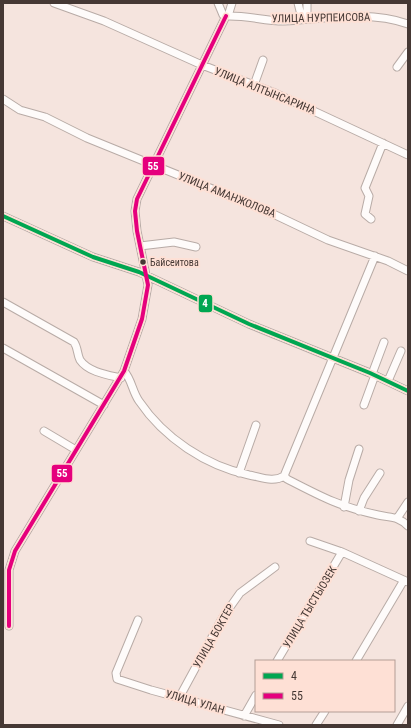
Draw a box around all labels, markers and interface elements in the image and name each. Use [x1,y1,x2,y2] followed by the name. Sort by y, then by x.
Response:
[272,11,371,25] street label: УЛИЦА НУРПЕИСОВА
[212,65,318,117] street label: УЛИЦА АЛТЫНСАРИНА
[142,156,165,176] line badge: 55
[147,160,159,173] text: 55
[176,169,278,221] street label: УЛИЦА АМАНЖОЛОВА
[138,257,148,267] marker: Байсеитова
[150,257,199,268] place label: Байсеитова
[198,294,213,313] line badge: 4
[202,297,208,310] text: 4
[51,464,73,483] line badge: 55
[56,467,68,480] text: 55
[280,563,340,650] street label: УЛИЦА ТЫСТЫОЗЕК
[191,602,237,670] street label: УЛИЦА БОКТЕР
[255,660,395,712] legend
[291,669,297,683] text: 4
[164,687,226,717] street label: УЛИЦА УЛАН
[291,689,303,703] text: 55

